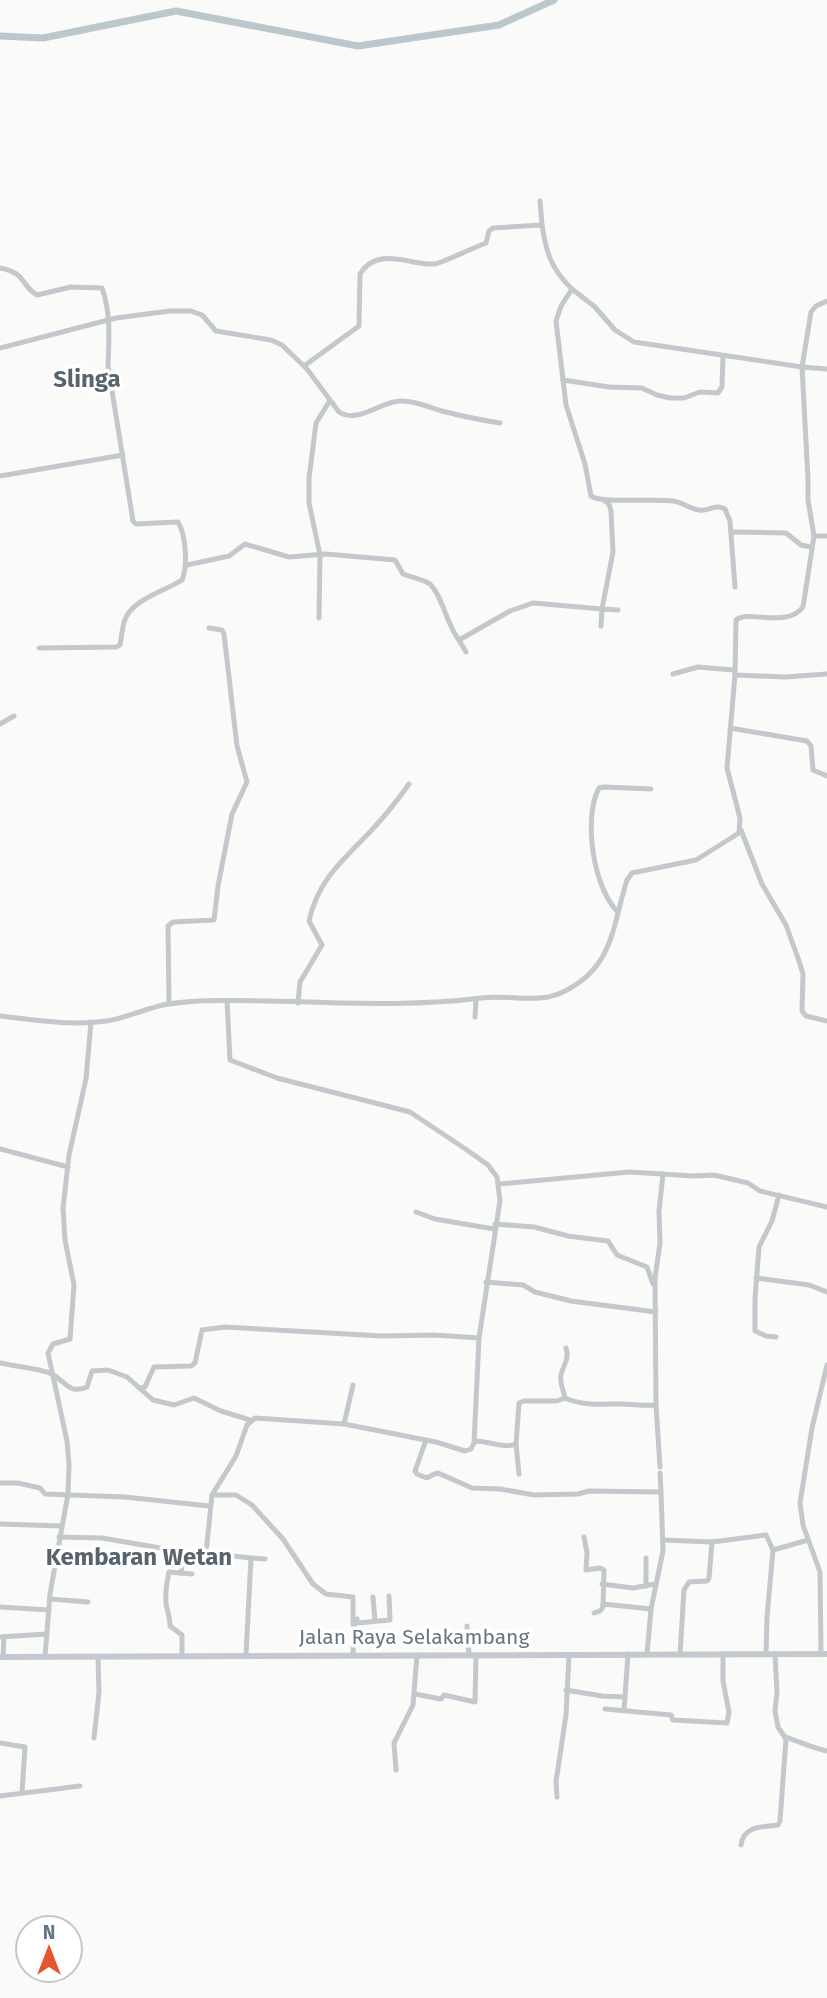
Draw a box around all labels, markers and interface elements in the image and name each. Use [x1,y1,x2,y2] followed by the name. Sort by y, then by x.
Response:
[53,365,121,393] district label: Slinga
[46,1543,232,1571] district label: Kembaran Wetan
[299,1624,529,1650] street label: Jalan Raya Selakambang
[14,1914,84,1984] north arrow
[43,1921,55,1944] text: N

